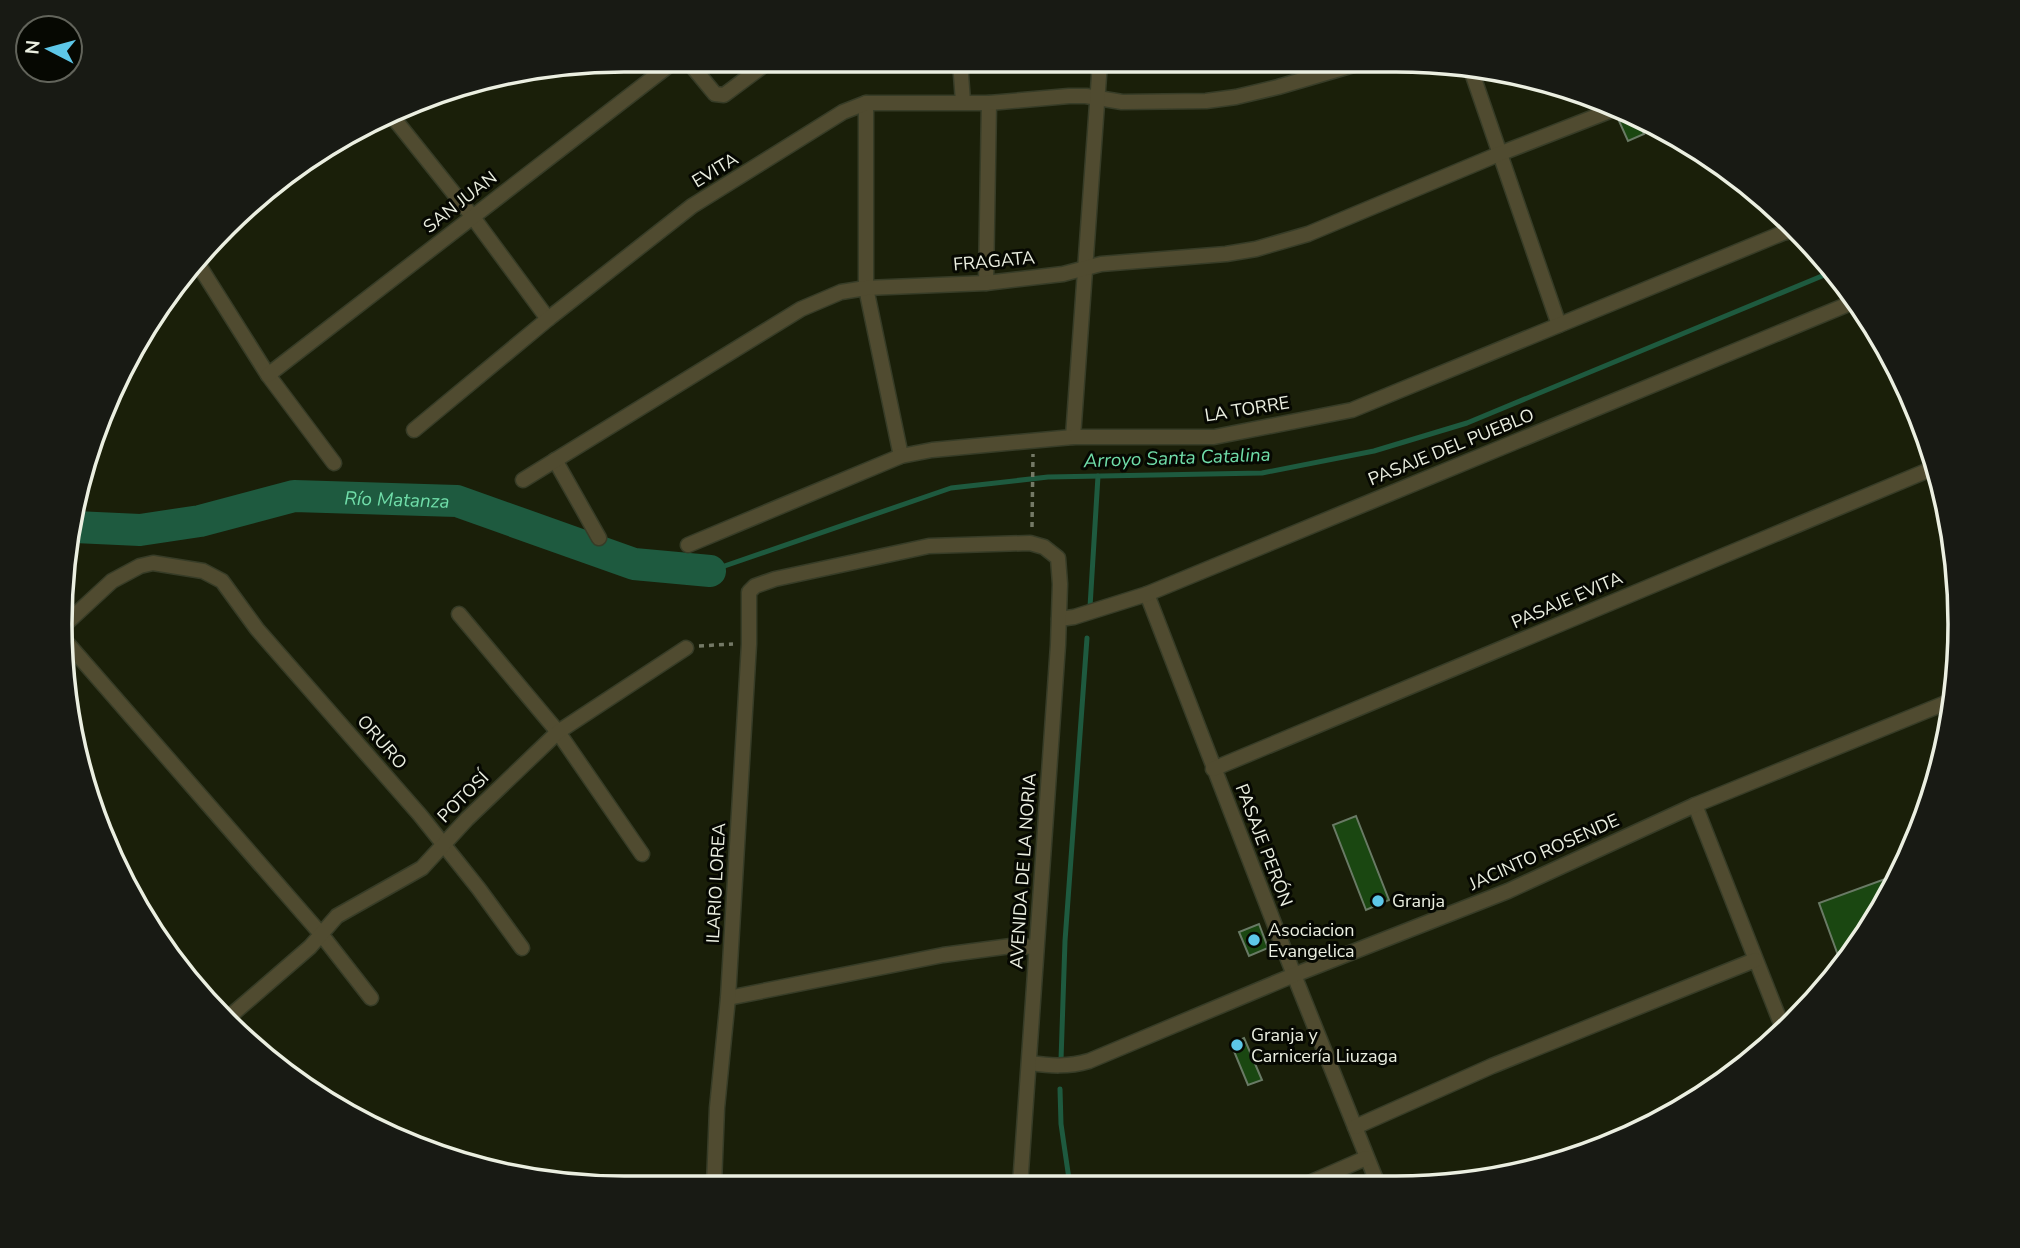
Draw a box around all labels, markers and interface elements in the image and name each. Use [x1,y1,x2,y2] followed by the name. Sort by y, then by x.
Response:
[14,14,84,84] north arrow
[19,39,47,56] text: N
[687,147,743,193] street label: EVITA
[418,166,502,238] street label: SAN JUAN
[952,245,1036,277] street label: FRAGATA
[1203,390,1291,428] street label: LA TORRE
[1364,403,1538,491] street label: PASAJE DEL PUEBLO
[1082,442,1271,474] water label: Arroyo Santa Catalina
[344,486,450,515] water label: Río Matanza
[1508,566,1626,634] street label: PASAJE EVITA
[352,710,412,774] street label: ORURO
[432,765,495,828] street label: POTOSÍ
[1004,772,1042,970] street label: AVENIDA DE LA NORIA
[1230,780,1298,910] street label: PASAJE PERÓN
[1464,808,1623,896] street label: JACINTO ROSENDE
[701,822,731,944] street label: ILARIO LOREA
[1392,889,1445,913] place label: Granja
[1370,893,1386,909] marker: Granja
[1268,918,1355,963] place label: Asociacion Evangelica
[1246,932,1262,948] marker: Asociacion Evangelica
[1251,1023,1398,1068] place label: Granja y Carnicería Liuzaga
[1229,1037,1245,1053] marker: Granja y Carnicería Liuzaga

